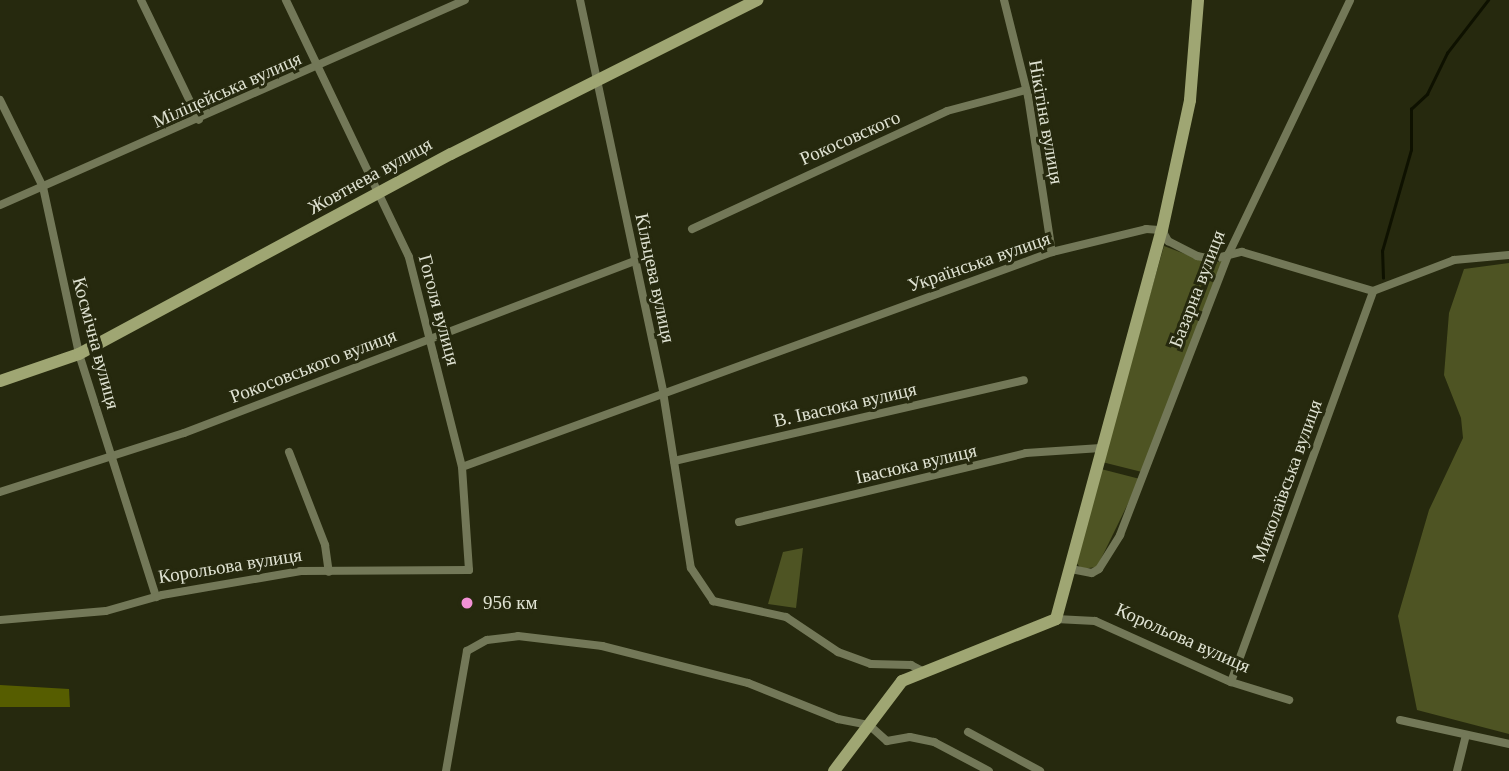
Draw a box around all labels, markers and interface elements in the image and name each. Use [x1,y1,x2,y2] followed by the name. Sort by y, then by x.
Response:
[149,47,305,133] street label: Міліцейська вулиця
[1024,58,1068,186] street label: Нікітіна вулиця
[796,106,904,170] street label: Рокосовского
[304,132,436,220] street label: Жовтнева вулиця
[630,211,680,345] street label: Кільцева вулиця
[905,227,1053,297] street label: Українська вулиця
[1164,227,1230,351] street label: Базарна вулиця
[413,252,465,368] street label: Гоголя вулиця
[67,274,125,412] street label: Космічна вулиця
[226,324,400,408] street label: Рокосовського вулиця
[771,377,919,433] street label: В. Івасюка вулиця
[1247,397,1327,565] street label: Миколаївська вулиця
[853,439,979,489] street label: Івасюка вулиця
[157,543,303,589] street label: Корольова вулиця
[483,592,538,614] place label: 956 км
[457,593,477,613] marker: 956 км
[1112,598,1254,678] street label: Корольова вулиця

